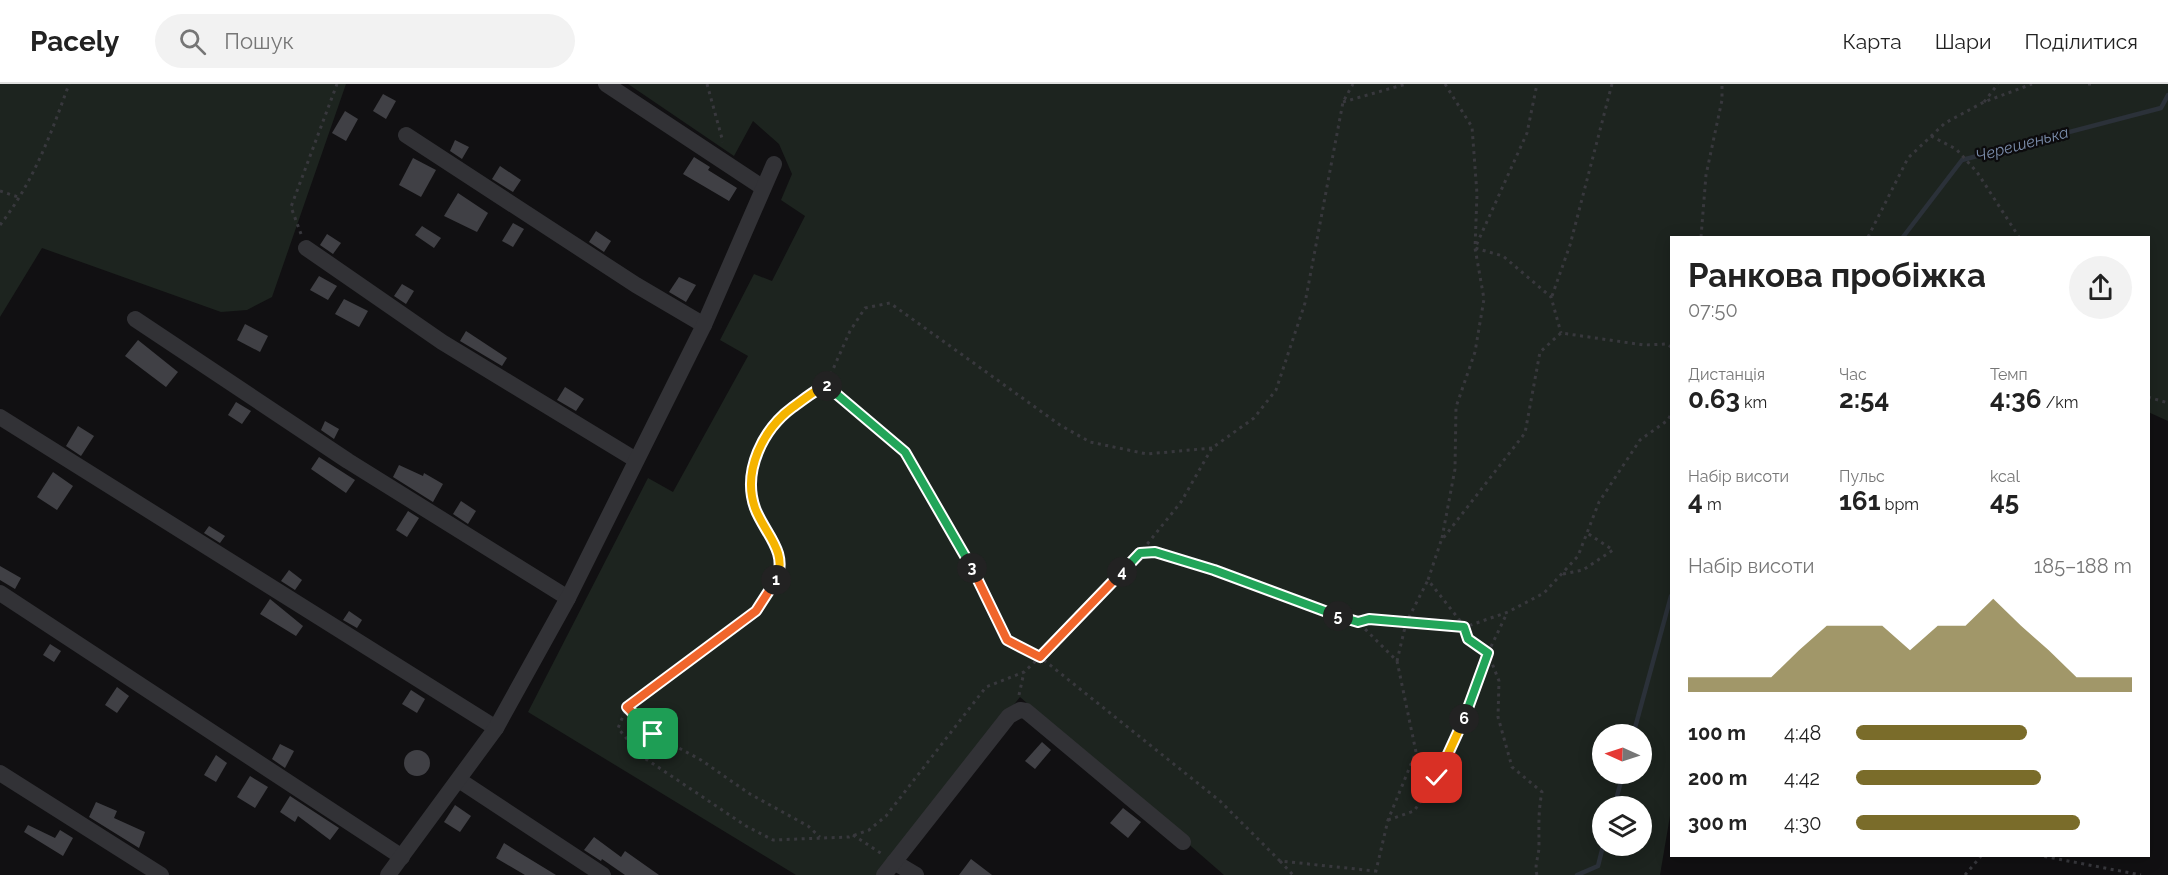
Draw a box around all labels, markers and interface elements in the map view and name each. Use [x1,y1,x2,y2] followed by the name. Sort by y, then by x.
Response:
[155,14,575,68] search box
[30,25,119,58] text: Pacely
[176,25,209,58] icon: search
[224,28,294,54] text: Пошук
[1843,29,1902,54] text: Карта
[1935,29,1992,54] text: Шари
[2025,29,2138,54] text: Поділитися
[1973,122,2071,166] water label: Черешенька
[1688,256,1986,295] text: Ранкова пробіжка
[2069,256,2132,319] button: share
[1688,298,1738,322] text: 07:50
[1688,365,1765,384] text: Дистанція
[1839,365,1867,384] text: Час
[1990,365,2028,384] text: Темп
[812,371,842,401] pin: 2
[822,376,832,395] text: 2
[1688,384,1740,414] text: 0.63
[1839,384,1889,414] text: 2:54
[1990,384,2042,414] text: 4:36
[1740,393,1767,412] text: km
[2042,393,2079,412] text: /km
[1688,467,1789,486] text: Набір висоти
[1839,467,1885,486] text: Пульс
[1990,467,2020,486] text: kcal
[1688,486,1703,516] text: 4
[1839,486,1880,516] text: 161
[1990,486,2019,516] text: 45
[1703,495,1722,514] text: m
[1880,495,1919,514] text: bpm
[957,553,987,583] pin: 3
[1688,554,1814,578] text: Набір висоти
[2034,554,2132,578] text: 185–188 m
[1107,557,1137,587] pin: 4
[968,558,976,577] text: 3
[1117,562,1127,581] text: 4
[761,565,791,595] pin: 1
[772,570,780,589] text: 1
[1323,601,1353,631] pin: 5
[1334,606,1342,625] text: 5
[1449,704,1479,734] pin: 6
[627,708,678,759] pin
[1459,709,1469,728] text: 6
[636,717,669,750] icon: arrive
[1688,721,1746,745] text: 100 m
[1784,721,1821,745] text: 4:48
[1592,724,1652,784] north arrow
[1592,724,1652,856] map controls
[1411,752,1462,803] pin
[1420,761,1453,794] icon: check
[1688,766,1747,790] text: 200 m
[1784,766,1820,790] text: 4:42
[1592,796,1652,856] button: layers
[1688,811,1747,835] text: 300 m
[1784,811,1822,835] text: 4:30

